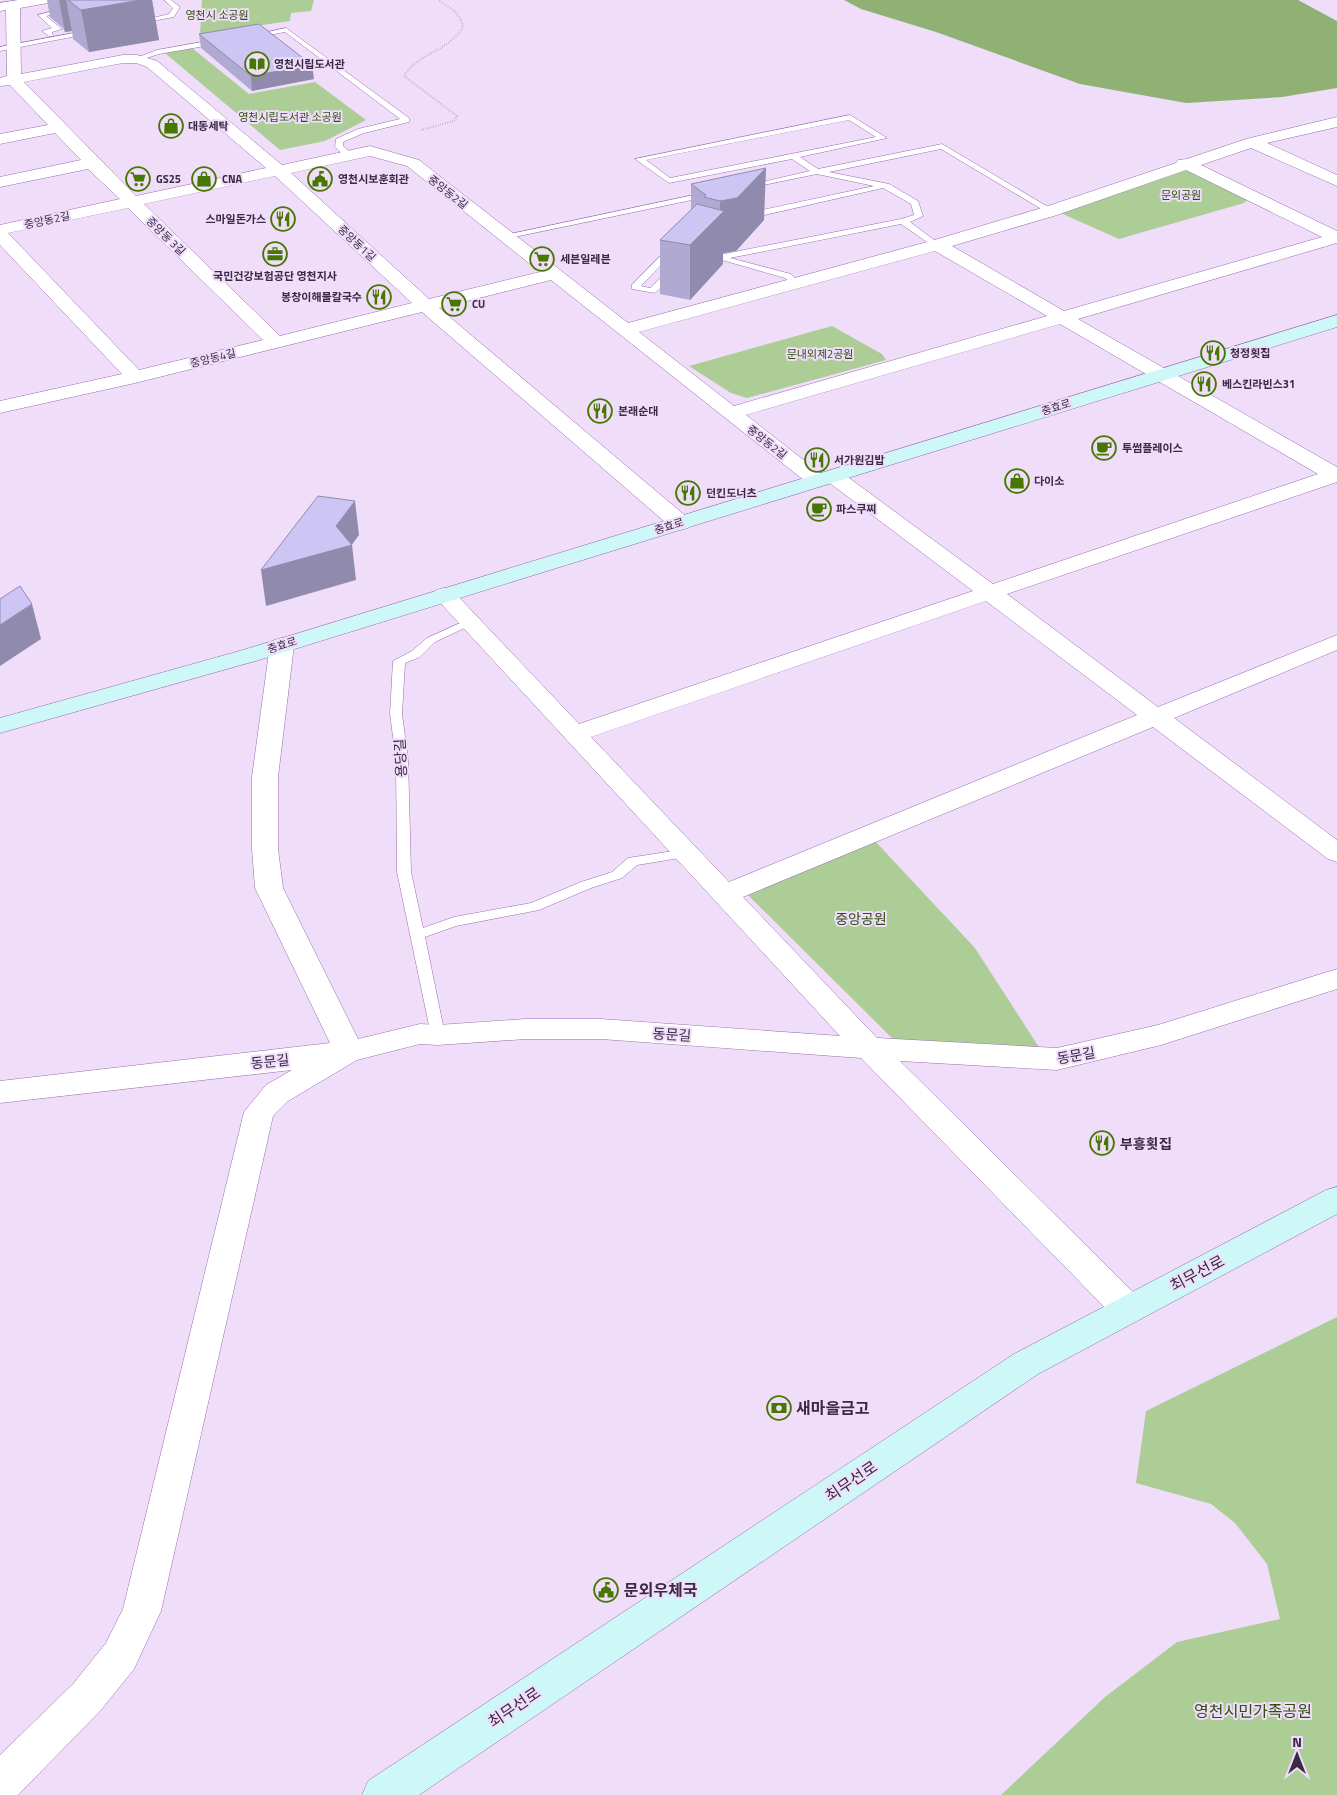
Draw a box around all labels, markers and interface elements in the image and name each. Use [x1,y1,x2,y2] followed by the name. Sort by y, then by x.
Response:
[185,7,249,23] park label: 영천시 소공원
[244,51,270,77] library icon: 영천시립도서관
[274,56,345,72] place label: 영천시립도서관
[238,109,342,125] park label: 영천시립도서관 소공원
[158,113,184,139] shop icon: 대동세탁
[188,118,228,134] place label: 대동세탁
[125,166,151,192] supermarket icon: GS25
[191,166,217,192] shop icon: CNA
[307,166,333,192] public building icon: 영천시보훈회관
[156,171,181,187] place label: GS25
[222,171,243,187] place label: CNA
[338,171,409,187] place label: 영천시보훈회관
[425,171,471,213] street label: 중앙동2길
[1161,187,1201,203] park label: 문외공원
[270,206,296,232] restaurant icon: 스마일돈가스
[23,207,71,233] street label: 중앙동2길
[205,211,266,227] place label: 스마일돈가스
[143,213,189,259] street label: 중앙동 3길
[334,221,380,265] street label: 중앙동1길
[262,241,288,267] office icon: 국민건강보험공단 영천지사
[529,246,555,272] supermarket icon: 세븐일레븐
[560,251,611,267] place label: 세븐일레븐
[213,268,337,284] place label: 국민건강보험공단 영천지사
[366,284,392,310] restaurant icon: 봉창이해물칼국수
[281,289,362,305] place label: 봉창이해물칼국수
[441,291,467,317] supermarket icon: CU
[472,296,485,312] place label: CU
[1200,340,1226,366] restaurant icon: 청정횟집
[188,345,238,371] street label: 중앙동4길
[1230,345,1270,361] place label: 청정횟집
[787,346,853,362] park label: 문내외제2공원
[1191,371,1217,397] restaurant icon: 베스킨라빈스31
[1222,376,1295,392] place label: 베스킨라빈스31
[1039,395,1073,419] street label: 충효로
[587,398,613,424] restaurant icon: 본래순대
[618,403,658,419] place label: 본래순대
[744,421,790,463] street label: 중앙동2길
[1091,435,1117,461] cafe icon: 투썸플레이스
[1122,440,1183,456] place label: 투썸플레이스
[804,447,830,473] restaurant icon: 서가원김밥
[834,452,885,468] place label: 서가원김밥
[1004,468,1030,494] shop icon: 다이소
[1034,473,1064,489] place label: 다이소
[675,480,701,506] restaurant icon: 던킨도너츠
[706,485,757,501] place label: 던킨도너츠
[806,496,832,522] cafe icon: 파스쿠찌
[836,501,876,517] place label: 파스쿠찌
[652,514,686,538] street label: 충효로
[265,633,299,657] street label: 충효로
[389,738,411,778] street label: 용당길
[835,908,887,929] park label: 중앙공원
[652,1022,692,1046] street label: 동문길
[1055,1041,1097,1069] street label: 동문길
[250,1049,290,1073] street label: 동문길
[1089,1130,1115,1156] restaurant icon: 부흥횟집
[1120,1133,1172,1154] place label: 부흥횟집
[1165,1248,1229,1297] street label: 최무선로
[766,1395,792,1421] bank icon: 새마을금고
[796,1396,870,1420] place label: 새마을금고
[820,1454,882,1507] street label: 최무선로
[593,1577,619,1603] public building icon: 문외우체국
[624,1578,698,1602] place label: 문외우체국
[483,1680,545,1733] street label: 최무선로
[1194,1699,1312,1723] park label: 영천시민가족공원
[1272,1730,1322,1780] north arrow
[1292,1731,1302,1752] text: N

